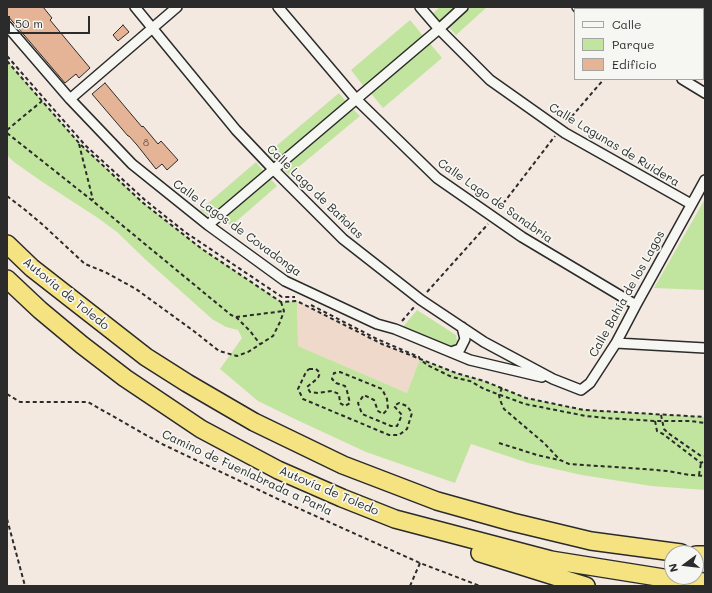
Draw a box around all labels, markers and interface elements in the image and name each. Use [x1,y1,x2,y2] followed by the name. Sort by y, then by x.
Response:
[10,8,92,34] scale bar
[574,8,704,80] legend
[15,15,43,31] text: 50 m
[612,16,642,32] text: Calle
[612,36,655,52] text: Parque
[612,56,656,72] text: Edificio
[546,100,682,190] street label: Calle Lagunas de Ruidera
[143,137,149,149] house number: 8
[264,142,366,242] street label: Calle Lago de Bañolas
[435,156,555,246] street label: Calle Lago de Sanabria
[170,177,304,279] street label: Calle Lagos de Covadonga
[586,228,668,360] street label: Calle Bahía de los Lagos
[20,255,112,333] street label: Autovía de Toledo
[160,427,334,519] street label: Camino de Fuenlabrada a Parla
[277,464,381,518] street label: Autovía de Toledo
[664,545,704,585] north arrow
[665,562,681,574] text: N

